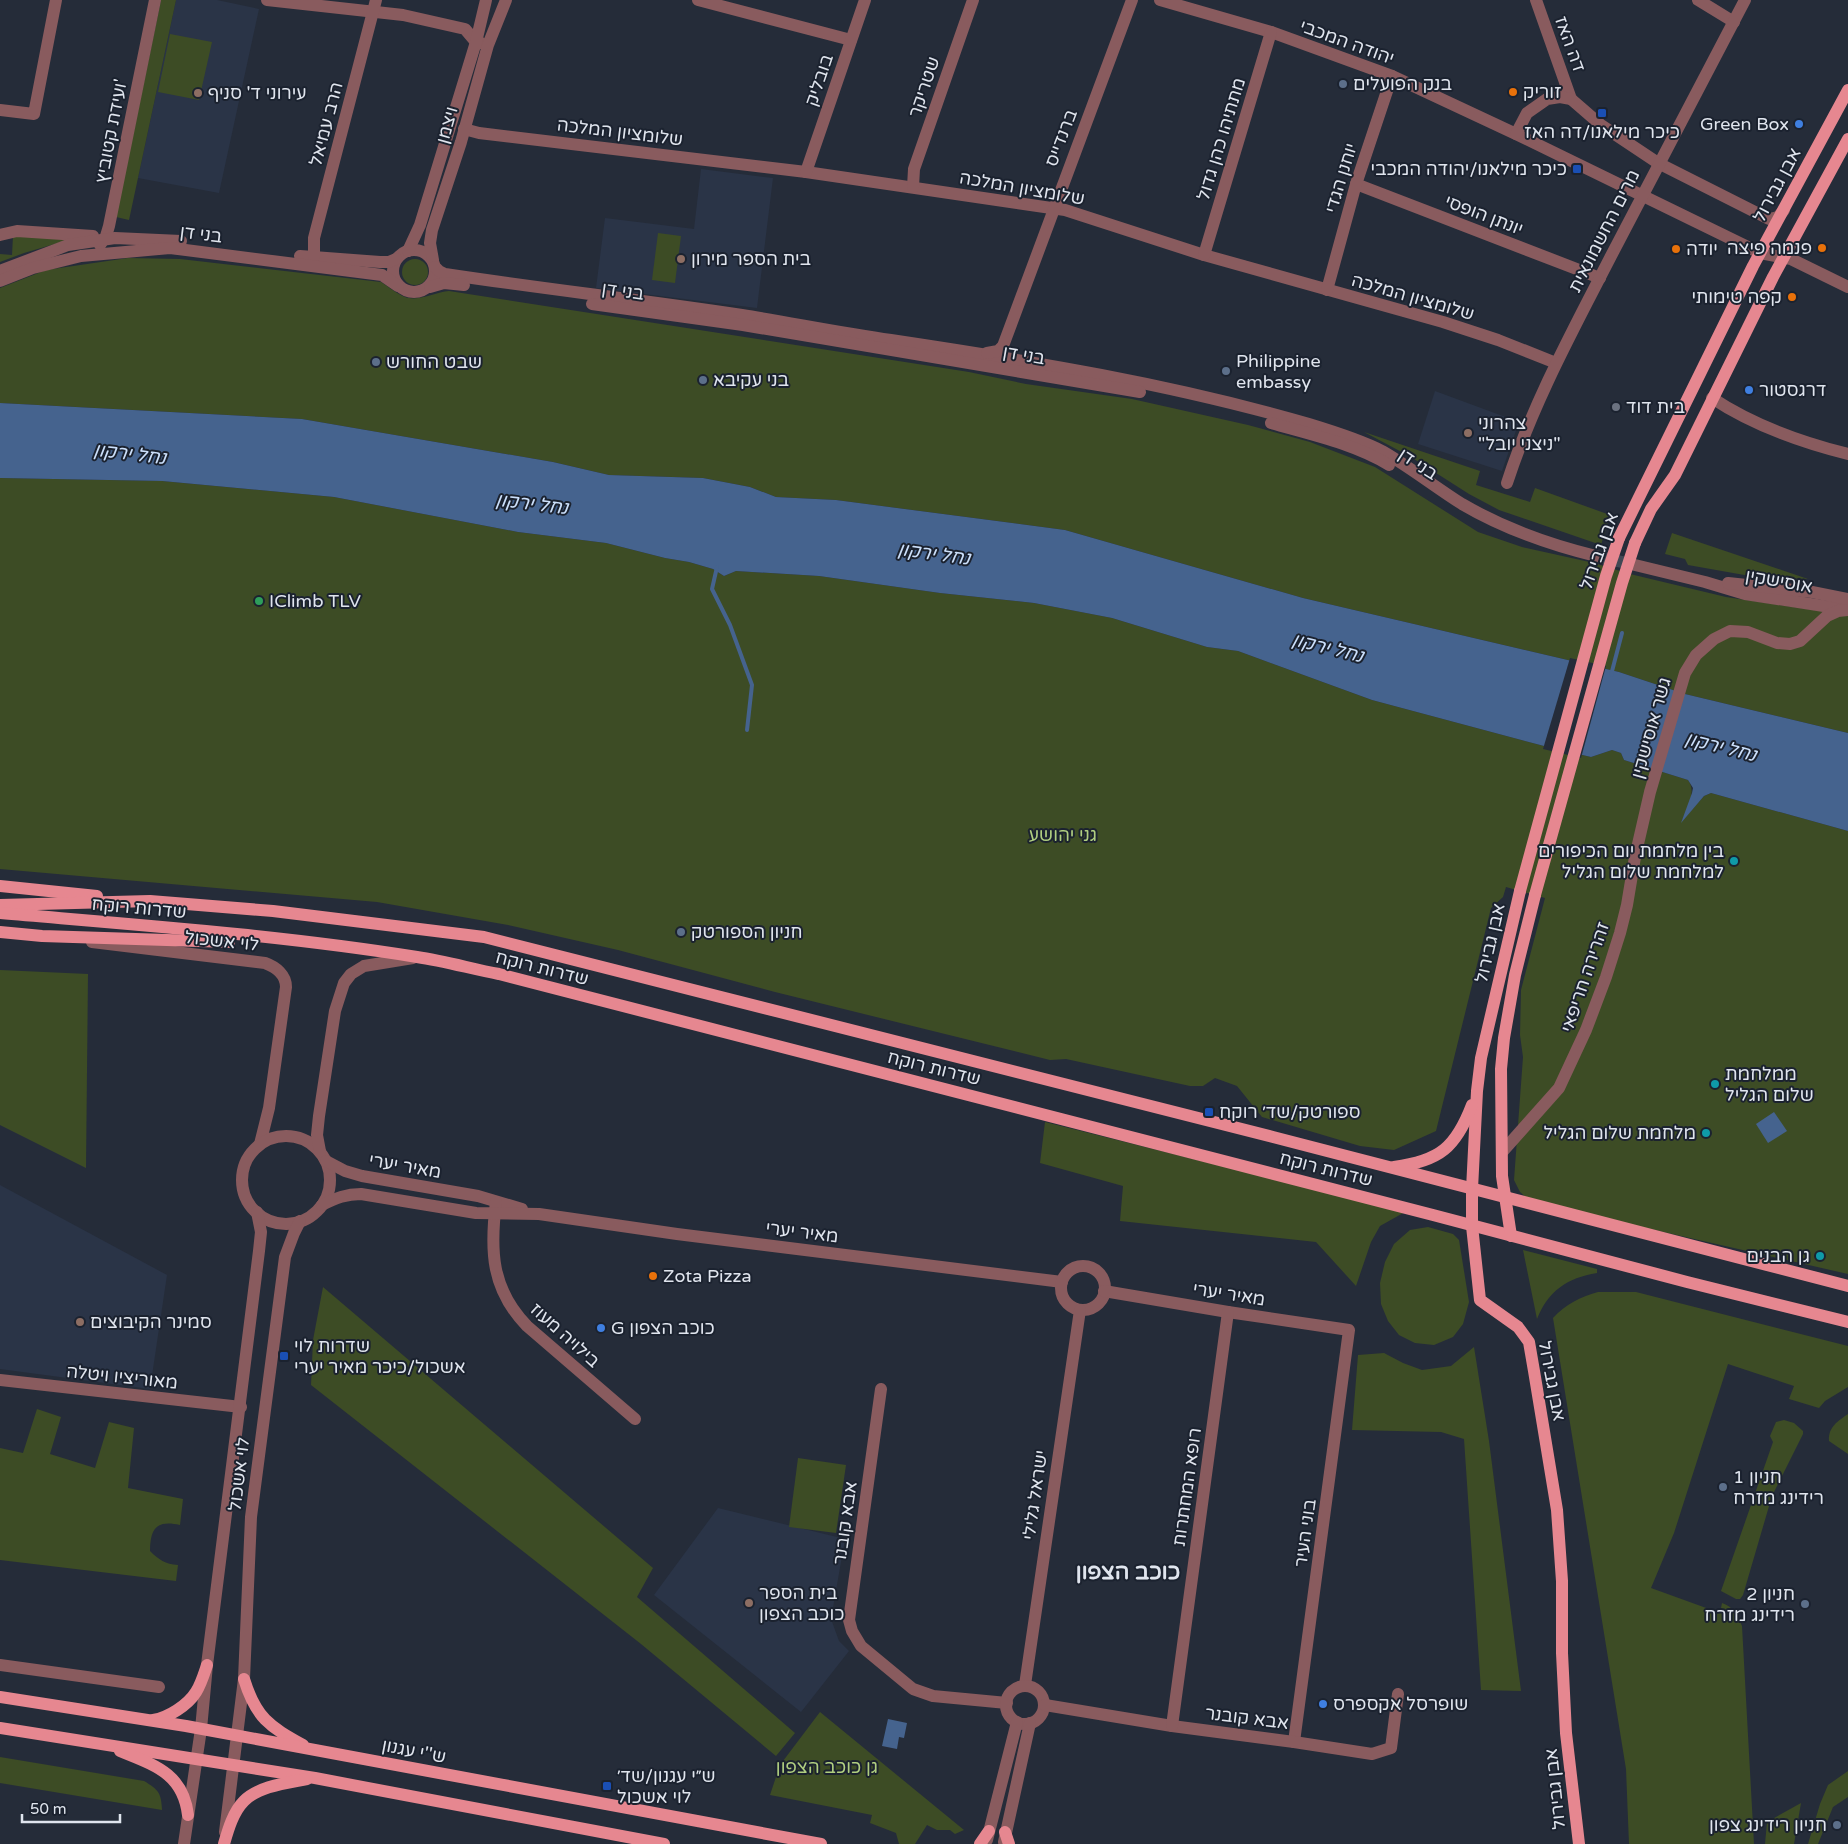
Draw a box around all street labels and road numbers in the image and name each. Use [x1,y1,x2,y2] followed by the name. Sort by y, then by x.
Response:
[1550,13,1590,75] street label: דה האז
[1297,15,1397,69] street label: יהודה המכבי
[800,51,838,109] street label: בובליק
[903,54,945,120] street label: שטריקר
[1192,75,1250,203] street label: מתתיהו כהן גדול
[90,77,132,185] street label: ועידת קטוביץ'
[304,80,348,168] street label: הרב עמיאל
[431,104,463,146] street label: ויצמן
[1040,106,1082,170] street label: ברנדייס
[556,113,684,151] street label: שלומציון המלכה
[1320,140,1362,216] street label: יוחנן הגדי
[1748,144,1806,226] street label: אבן גבירול
[958,166,1086,210] street label: שלומציון המלכה
[1564,166,1644,296] street label: מרים החשמונאית
[1442,190,1526,240] street label: יונתן הופסי
[179,220,224,248] street label: בני דן
[1349,269,1477,325] street label: שלומציון המלכה
[600,277,646,305] street label: בני דן
[1001,340,1047,370] street label: בני דן
[1394,443,1442,485] street label: בני דן
[1575,509,1623,593] street label: אבן גבירול
[1744,564,1814,598] street label: אוסישקין
[1626,675,1676,781] street label: גשר אוסישקין
[90,893,188,923] street label: שדרות רוקח
[1470,901,1510,985] street label: אבן גבירול
[1556,918,1614,1035] street label: זהרירה חריפאי
[184,926,260,956] street label: לוי אשכול
[493,946,591,990] street label: שדרות רוקח
[885,1046,983,1090] street label: שדרות רוקח
[1277,1147,1375,1191] street label: שדרות רוקח
[367,1149,443,1183] street label: מאיר יערי
[764,1217,840,1247] street label: מאיר יערי
[1191,1277,1267,1311] street label: מאיר יערי
[525,1298,605,1372] street label: בילויה מעוז
[1533,1339,1571,1423] street label: אבן גבירול
[65,1360,179,1394] street label: מאוריציו ויטלה
[1168,1426,1206,1548] street label: רופא המחתרות
[224,1436,254,1512] street label: לוי אשכול
[1018,1449,1052,1541] street label: ישראל גלילי
[828,1480,862,1566] street label: אבא קובנר
[1289,1497,1321,1569] street label: בוני העיר
[1204,1702,1290,1734] street label: אבא קובנר
[380,1734,448,1768] street label: ש''י עגנון
[1540,1748,1570,1830] street label: אבן גבירול

